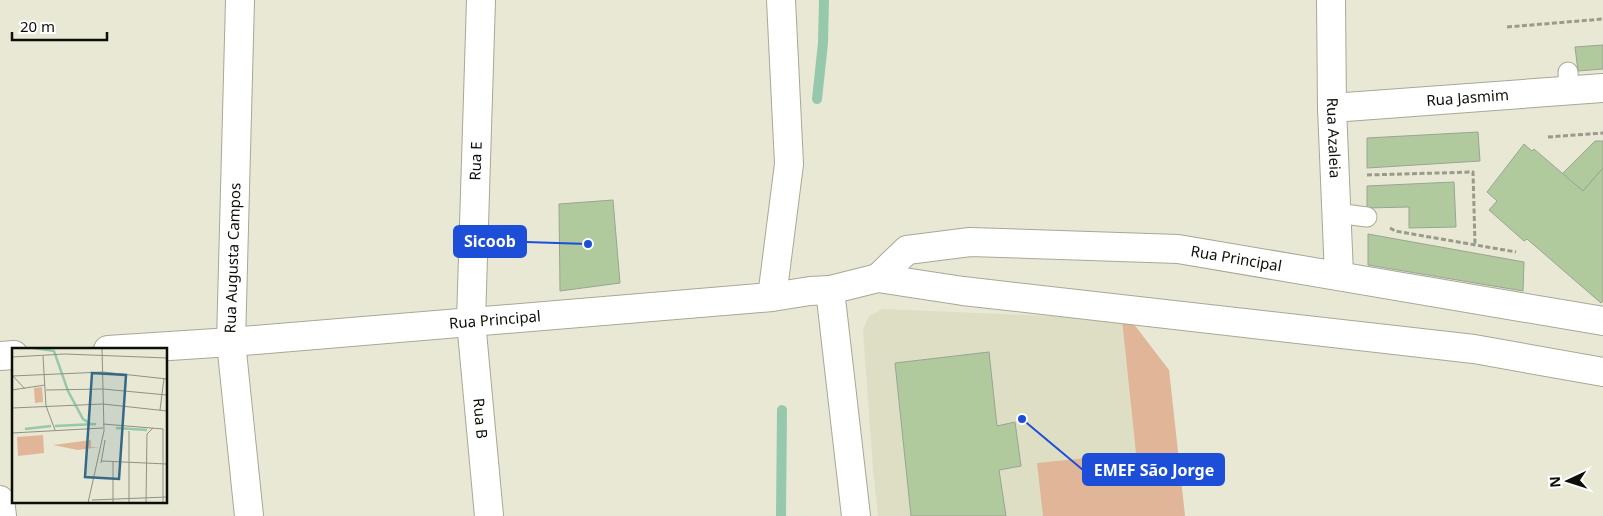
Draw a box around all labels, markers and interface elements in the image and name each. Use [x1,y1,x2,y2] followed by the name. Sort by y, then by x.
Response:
[12,10,108,42] scale bar
[20,16,55,36] text: 20 m
[1426,84,1509,110] street label: Rua Jasmim
[1323,98,1346,179] street label: Rua Azaleia
[464,141,486,181] street label: Rua E
[219,182,245,334] street label: Rua Augusta Campos
[454,226,526,257] callout: Sicoob
[464,230,516,252] text: Sicoob
[1189,240,1283,275] street label: Rua Principal
[448,305,541,333] street label: Rua Principal
[12,348,168,504] inset map
[469,397,493,440] street label: Rua B
[1083,454,1224,485] callout: EMEF São Jorge
[1543,456,1593,506] north arrow
[1094,459,1214,481] text: EMEF São Jorge
[1545,476,1564,488] text: N

